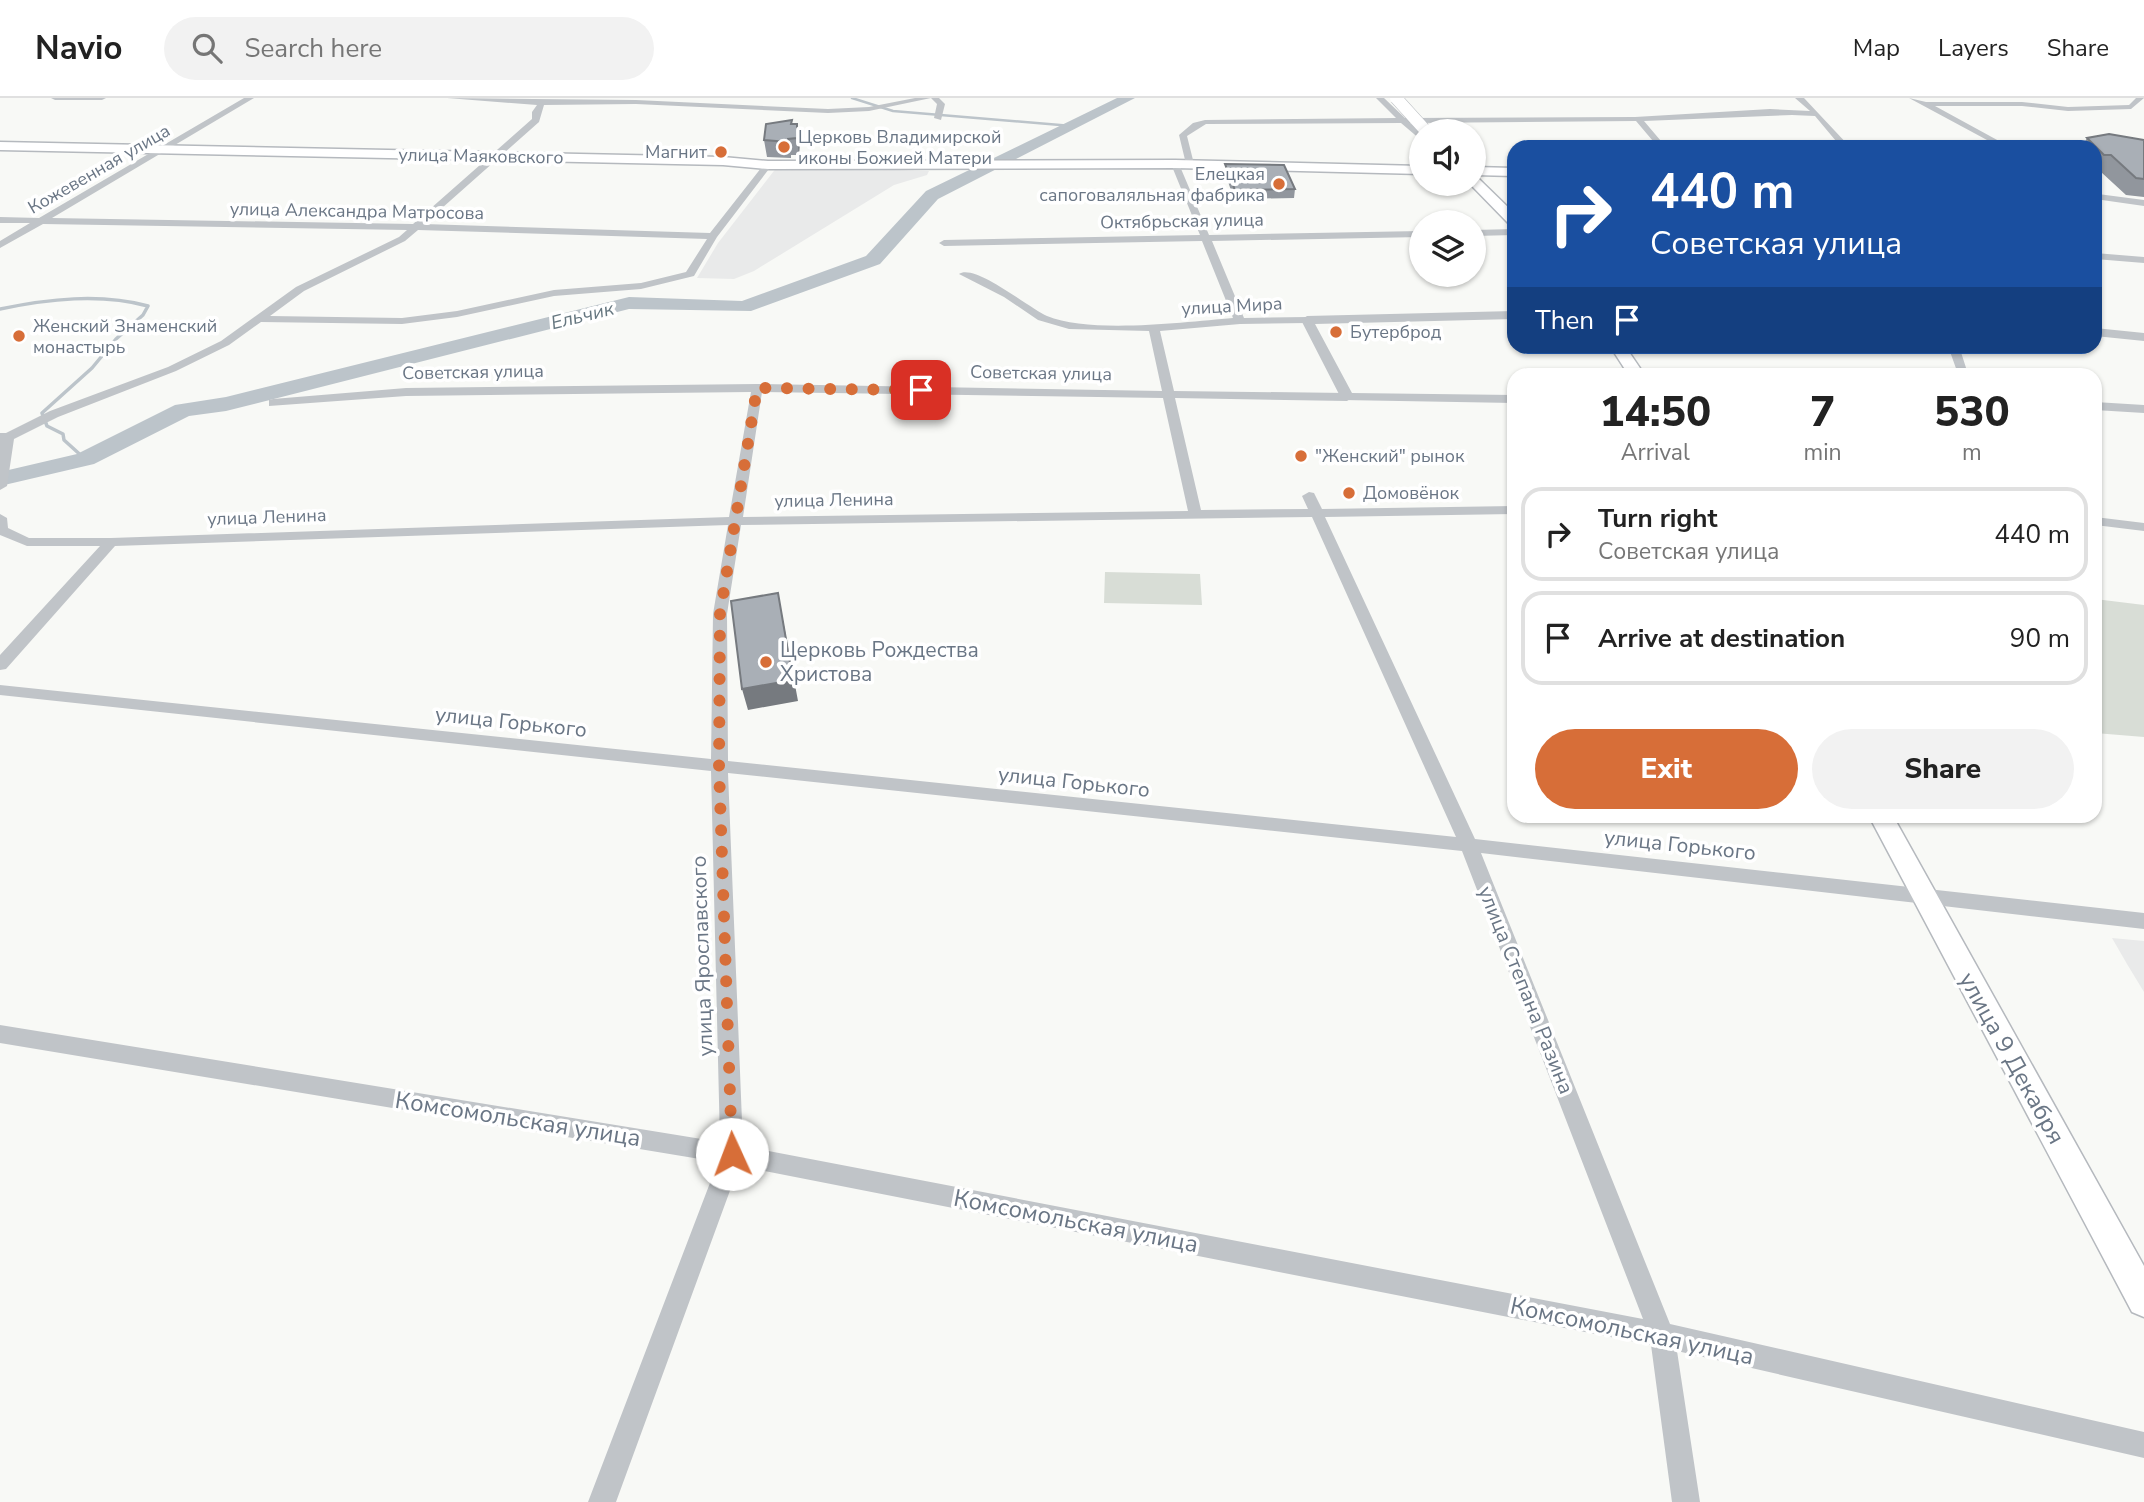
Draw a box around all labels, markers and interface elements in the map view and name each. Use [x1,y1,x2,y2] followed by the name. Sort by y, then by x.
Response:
[164,17,654,80] search box
[35,26,122,71] text: Navio
[188,29,226,67] icon: search
[244,31,382,66] text: Search here
[1853,32,1900,64] text: Map
[1938,32,2009,64] text: Layers
[2047,32,2109,64] text: Share
[24,118,174,220] street label: Кожевенная улица
[1409,119,1486,287] map controls
[1409,119,1486,196] button: sound
[798,125,1002,170] place label: Церковь Владимирской иконы Божией Матери
[776,139,792,155] marker: Церковь Владимирской иконы Божией Матери
[645,140,707,164] place label: Магнит
[398,143,564,169] street label: улица Маяковского
[713,144,729,160] marker: Магнит
[1650,158,1794,225] text: 440 m
[1039,162,1265,207] place label: Елецкая сапоговаляльная фабрика
[1535,168,1626,259] icon: right
[1271,176,1287,192] marker: Елецкая сапоговаляльная фабрика
[230,197,484,225] street label: улица Александра Матросова
[1100,208,1264,234] street label: Октябрьская улица
[1409,210,1486,287] button: layers
[1650,222,1902,265] text: Советская улица
[1181,291,1283,321] street label: улица Мира
[548,295,617,336] water label: Ельчик
[1608,301,1646,339] icon: arrive
[1535,303,1594,338] text: Then
[33,314,217,359] place label: Женский Знаменский монастырь
[1350,320,1442,344] place label: Бутерброд
[1328,324,1344,340] marker: Бутерброд
[11,328,27,344] marker: Женский Знаменский монастырь
[402,359,544,385] street label: Советская улица
[891,360,951,420] pin
[970,360,1112,386] street label: Советская улица
[902,371,940,409] icon: arrive
[1599,384,1711,441] text: 14:50
[1810,384,1835,441] text: 7
[1934,384,2010,441] text: 530
[1621,437,1690,468] text: Arrival
[1804,437,1842,468] text: min
[1962,437,1982,468] text: m
[1315,444,1465,468] place label: "Женский" рынок
[1293,448,1309,464] marker: "Женский" рынок
[1363,481,1460,505] place label: Домовёнок
[1341,485,1357,501] marker: Домовёнок
[774,487,894,513] street label: улица Ленина
[1598,501,1717,536] text: Turn right
[207,503,327,531] street label: улица Ленина
[1539,515,1577,553] icon: right
[1994,517,2070,552] text: 440 m
[1598,536,1779,567] text: Советская улица
[1539,619,1577,657] icon: arrive
[1598,621,1845,656] text: Arrive at destination
[2010,621,2070,656] text: 90 m
[780,636,979,688] place label: Церковь Рождества Христова
[758,654,774,670] marker: Церковь Рождества Христова
[434,700,588,744] street label: улица Горького
[1535,729,1798,809] button: Exit
[1812,729,2074,809] button: Share
[997,760,1151,804] street label: улица Горького
[1603,823,1757,867] street label: улица Горького
[685,855,719,1057] street label: улица Ярославского
[1471,882,1581,1098] street label: улица Степана Разина
[1952,966,2072,1150] street label: улица 9 Декабря
[393,1084,643,1154] street label: Комсомольская улица
[695,1117,769,1191] position arrow
[951,1182,1201,1260] street label: Комсомольская улица
[1507,1290,1757,1372] street label: Комсомольская улица

